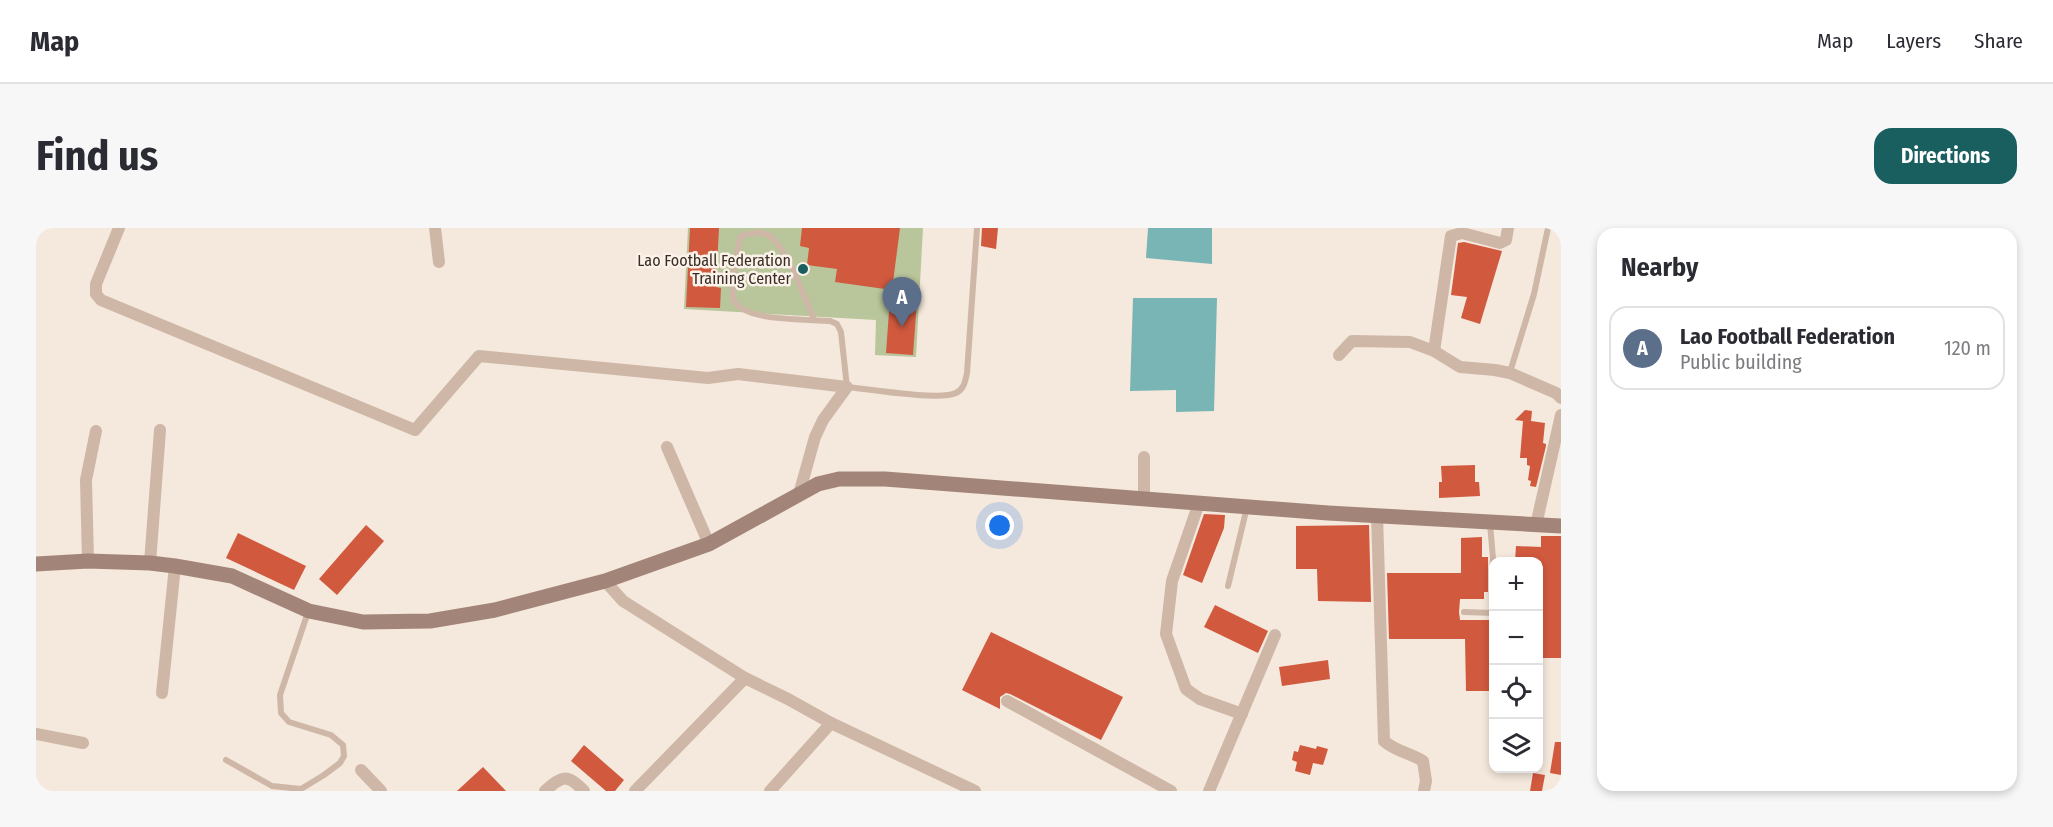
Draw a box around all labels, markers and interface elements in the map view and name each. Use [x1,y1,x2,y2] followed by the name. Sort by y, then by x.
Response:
[30,25,79,58] text: Map
[1817,28,1853,54] text: Map
[1886,28,1941,54] text: Layers
[1974,28,2023,54] text: Share
[1874,128,2017,184] button: Directions
[36,131,158,181] text: Find us
[637,251,791,288] place label: Lao Football Federation Training Center
[1621,252,1698,283] text: Nearby
[796,262,810,276] marker: Lao Football Federation Training Center
[882,278,922,327] pin: A
[1680,323,1895,350] text: Lao Football Federation
[1637,336,1648,360] text: A
[1944,336,1991,360] text: 120 m
[1680,350,1802,374] text: Public building
[985,511,1014,540] your location
[1489,557,1543,773] map controls
[1489,557,1543,611] button: +
[1489,611,1543,665] button: −
[1489,665,1543,719] button: locate
[1489,719,1543,773] button: layers

